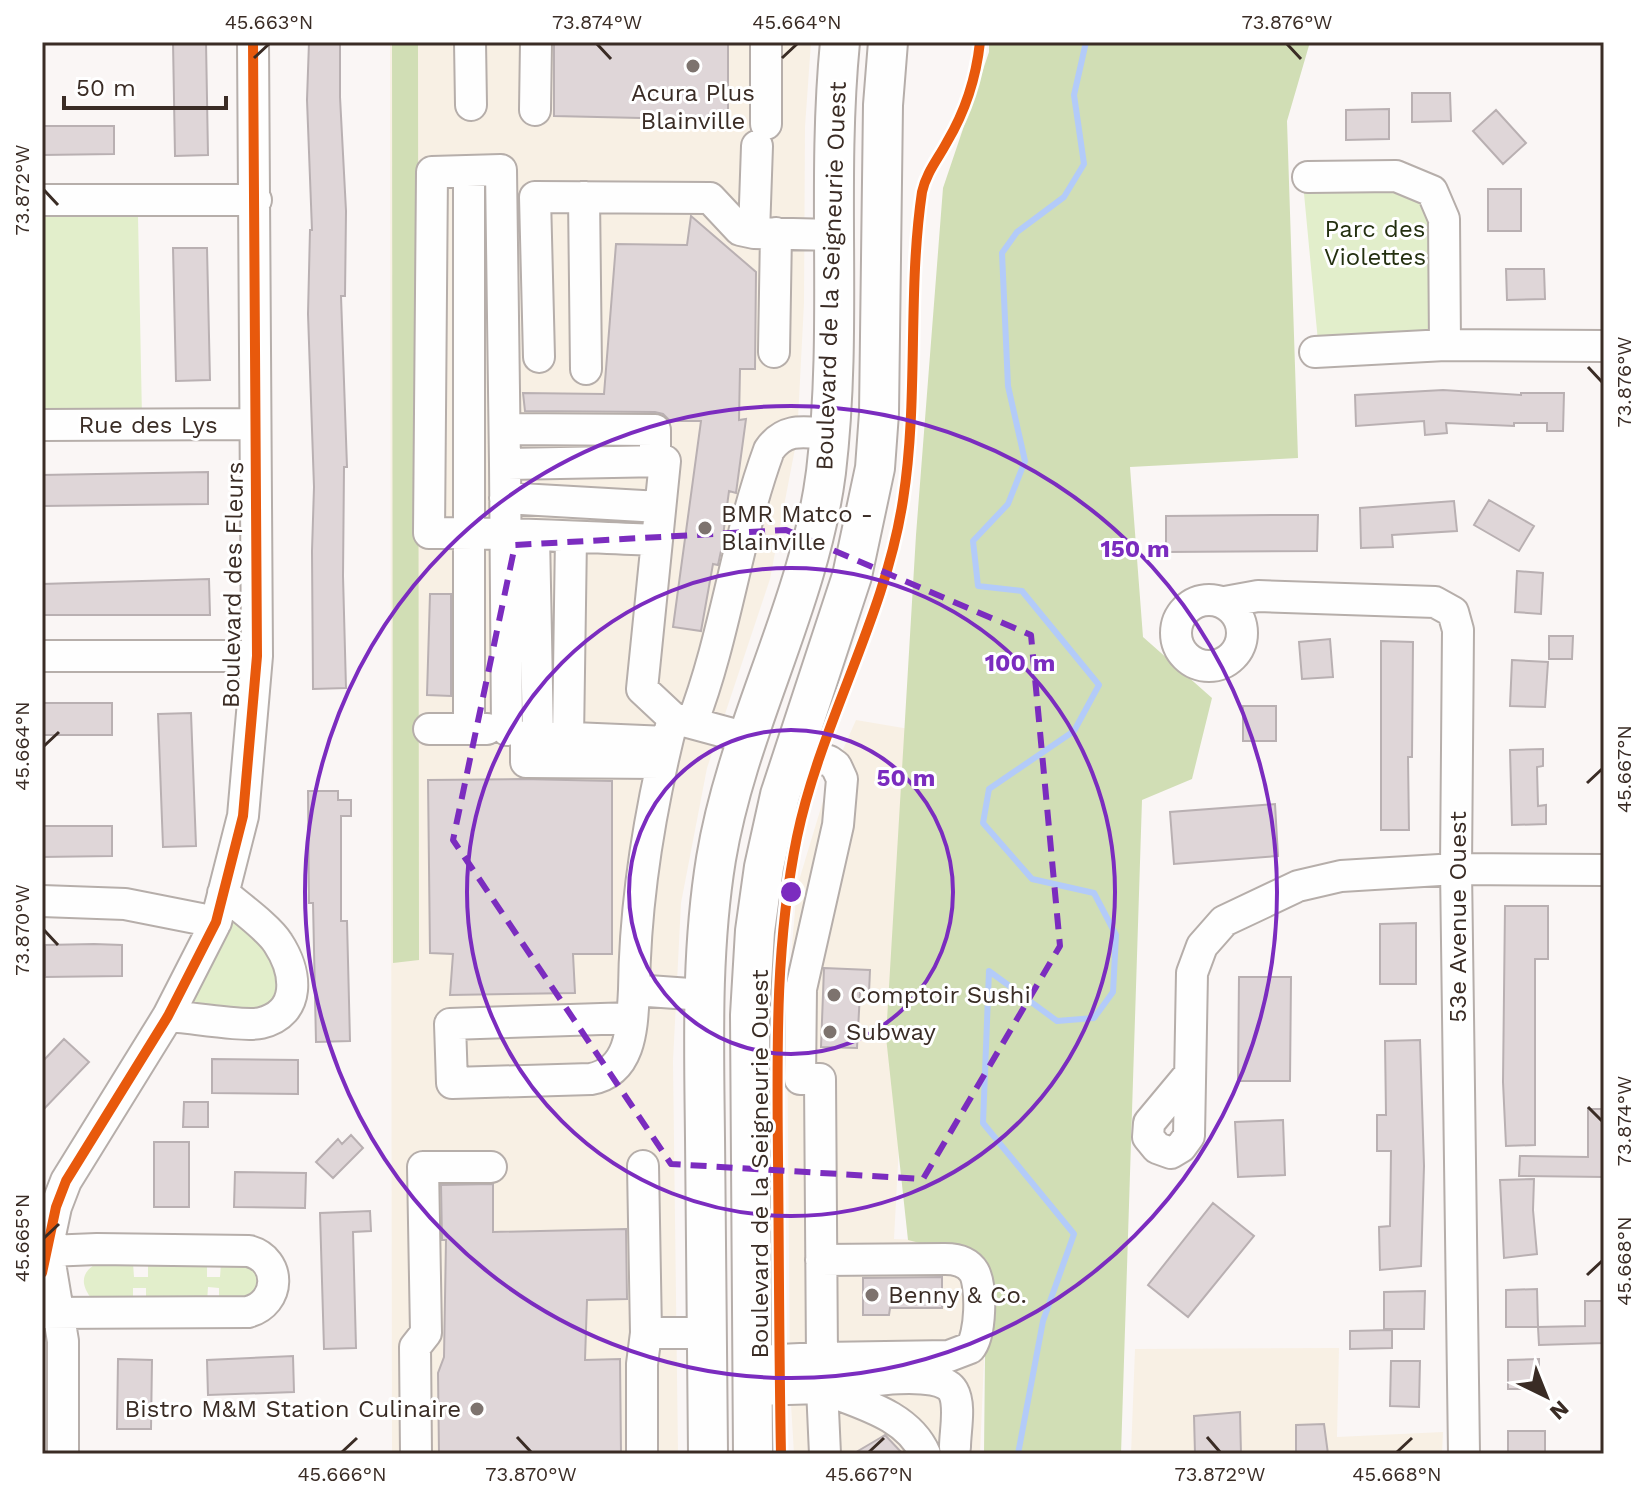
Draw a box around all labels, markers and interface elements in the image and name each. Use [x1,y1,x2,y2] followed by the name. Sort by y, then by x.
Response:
[225,10,313,34] text: 45.663°N
[552,10,642,34] text: 73.874°W
[752,10,842,34] text: 45.664°N
[1241,10,1333,34] text: 73.876°W
[684,57,702,75] marker: Acura Plus Blainville
[64,60,226,110] scale bar
[76,74,136,102] text: 50 m
[631,79,755,135] place label: Acura Plus Blainville
[810,81,852,471] street label: Boulevard de la Seigneurie Ouest
[10,144,34,236] text: 73.872°W
[1324,215,1426,271] park label: Parc des Violettes
[1612,336,1636,428] text: 73.876°W
[78,411,218,439] street label: Rue des Lys
[217,462,249,708] street label: Boulevard des Fleurs
[721,500,873,556] place label: BMR Matco - Blainville
[696,519,714,537] marker: BMR Matco - Blainville
[1100,535,1170,563] text: 150 m
[985,649,1055,677] text: 100 m
[10,701,34,791] text: 45.664°N
[1612,725,1636,813] text: 45.667°N
[877,764,935,792] text: 50 m
[1444,811,1472,1023] street label: 53e Avenue Ouest
[777,878,805,906] centre of rings
[10,884,34,976] text: 73.870°W
[746,969,774,1359] street label: Boulevard de la Seigneurie Ouest
[850,981,1031,1009] place label: Comptoir Sushi
[825,986,843,1004] marker: Comptoir Sushi
[846,1018,936,1046] place label: Subway
[821,1023,839,1041] marker: Subway
[1612,1076,1636,1166] text: 73.874°W
[10,1194,34,1282] text: 45.665°N
[1612,1216,1636,1306] text: 45.668°N
[888,1281,1027,1309] place label: Benny & Co.
[863,1286,881,1304] marker: Benny & Co.
[1506,1356,1586,1436] north arrow
[125,1395,461,1423] place label: Bistro M&M Station Culinaire
[1545,1396,1574,1425] text: N
[468,1400,486,1418] marker: Bistro M&M Station Culinaire
[297,1462,387,1486] text: 45.666°N
[485,1462,577,1486] text: 73.870°W
[825,1462,913,1486] text: 45.667°N
[1174,1462,1266,1486] text: 73.872°W
[1352,1462,1442,1486] text: 45.668°N

